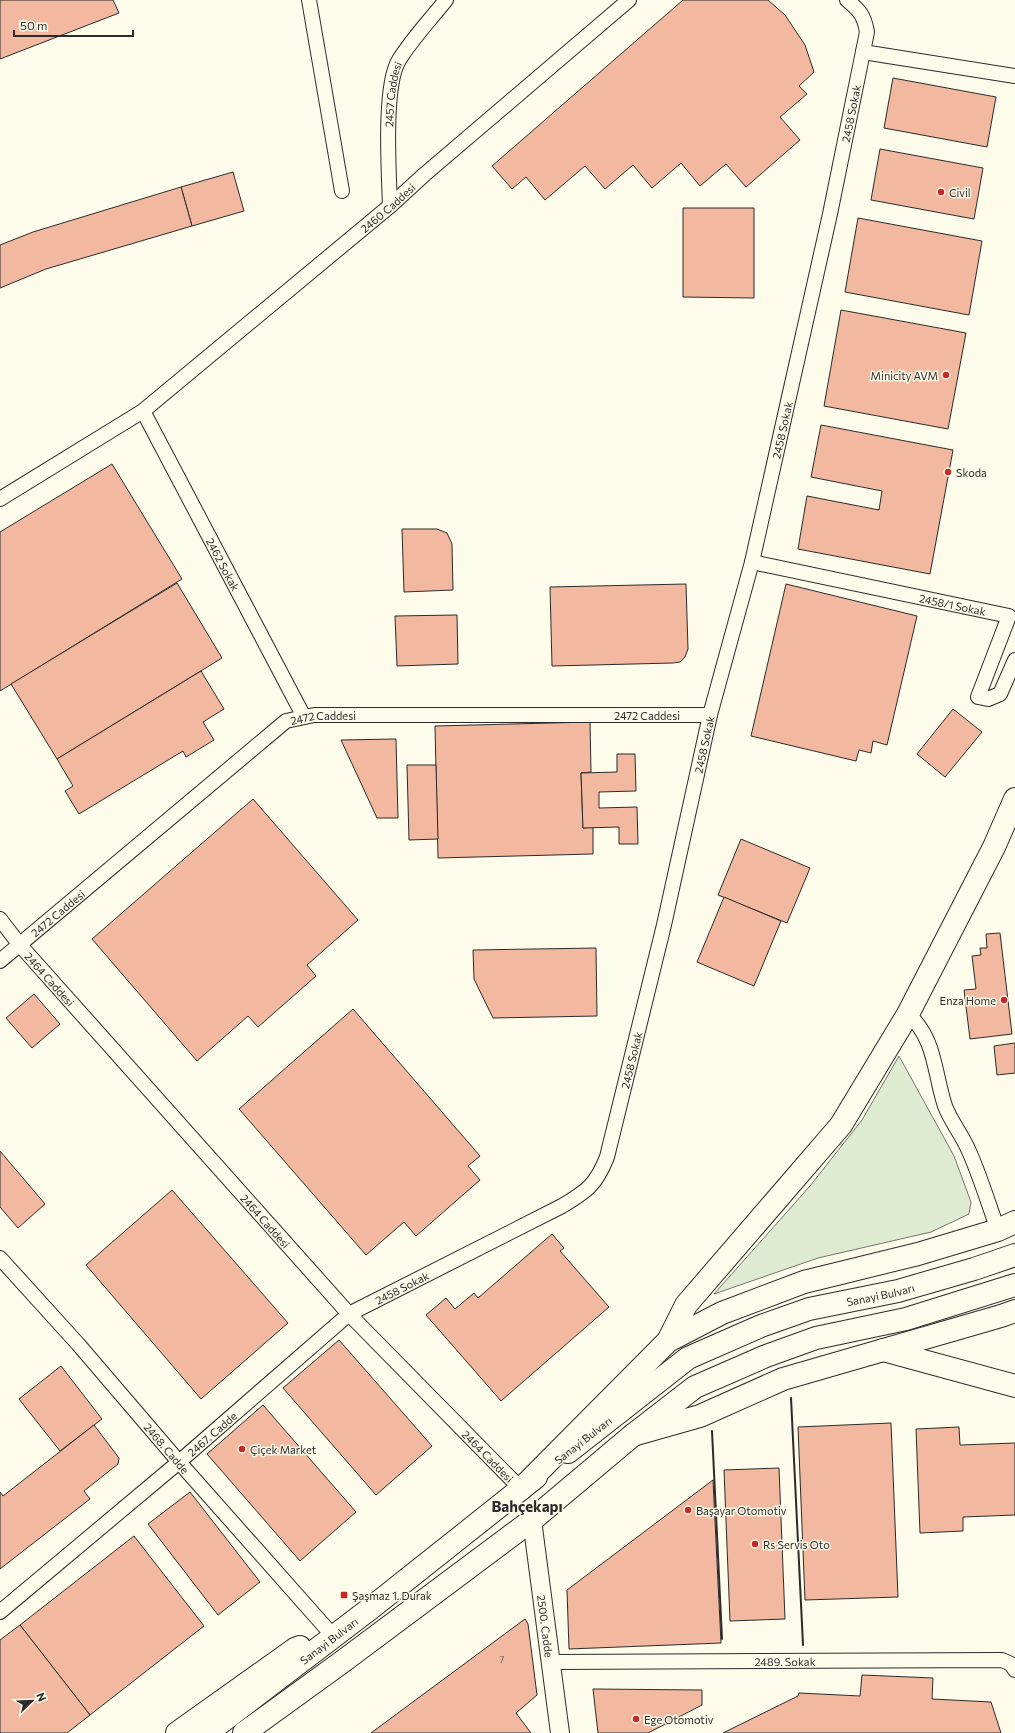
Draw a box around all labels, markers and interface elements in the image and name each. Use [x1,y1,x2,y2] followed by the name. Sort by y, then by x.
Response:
[14,12,133,38] scale bar
[20,18,48,32] text: 50 m
[382,59,404,127] street label: 2457 Caddesi
[838,83,863,143] street label: 2458 Sokak
[357,180,418,235] street label: 2460 Caddesi
[949,186,971,199] place label: Civil
[936,187,946,197] marker: Civil
[871,369,938,382] place label: Minicity AVM
[941,370,951,380] marker: Minicity AVM
[769,400,794,460] street label: 2458 Sokak
[956,466,987,479] place label: Skoda
[943,467,953,477] marker: Skoda
[204,535,243,593] street label: 2462 Sokak
[918,591,987,617] street label: 2458/1 Sokak
[289,709,356,726] street label: 2472 Caddesi
[614,709,680,722] street label: 2472 Caddesi
[691,714,716,774] street label: 2458 Sokak
[28,886,87,939] street label: 2472 Caddesi
[23,949,77,1008] street label: 2464 Caddesi
[940,994,996,1007] place label: Enza Home
[999,995,1009,1005] marker: Enza Home
[618,1030,644,1090] street label: 2458 Sokak
[238,1191,293,1250] street label: 2464 Caddesi
[373,1268,431,1306] street label: 2458 Sokak
[845,1280,916,1308] street label: Sanayi Bulvarı
[185,1408,239,1458] street label: 2467. Cadde
[552,1414,614,1466] street label: Sanayi Bulvarı
[142,1420,192,1476] street label: 2468. Cadde
[460,1427,517,1485] street label: 2464 Caddesi
[250,1443,317,1456] place label: Çiçek Market
[237,1444,247,1454] marker: Çiçek Market
[491,1497,563,1515] district label: Bahçekapı
[696,1504,787,1517] place label: Başayar Otomotiv
[683,1505,693,1515] marker: Başayar Otomotiv
[763,1538,830,1551] place label: Rs Servis Oto
[750,1539,760,1549] marker: Rs Servis Oto
[352,1589,432,1602] place label: Şaşmaz 1. Durak
[339,1590,349,1600] marker: Şaşmaz 1. Durak
[535,1594,557,1658] street label: 2500. Cadde
[297,1614,360,1666] street label: Sanayi Bulvarı
[500,1654,505,1665] house number: 7
[754,1654,816,1668] street label: 2489. Sokak
[12,1681,52,1721] north arrow
[34,1691,49,1703] text: N
[644,1713,714,1726] place label: Ege Otomotiv
[631,1714,641,1724] marker: Ege Otomotiv

